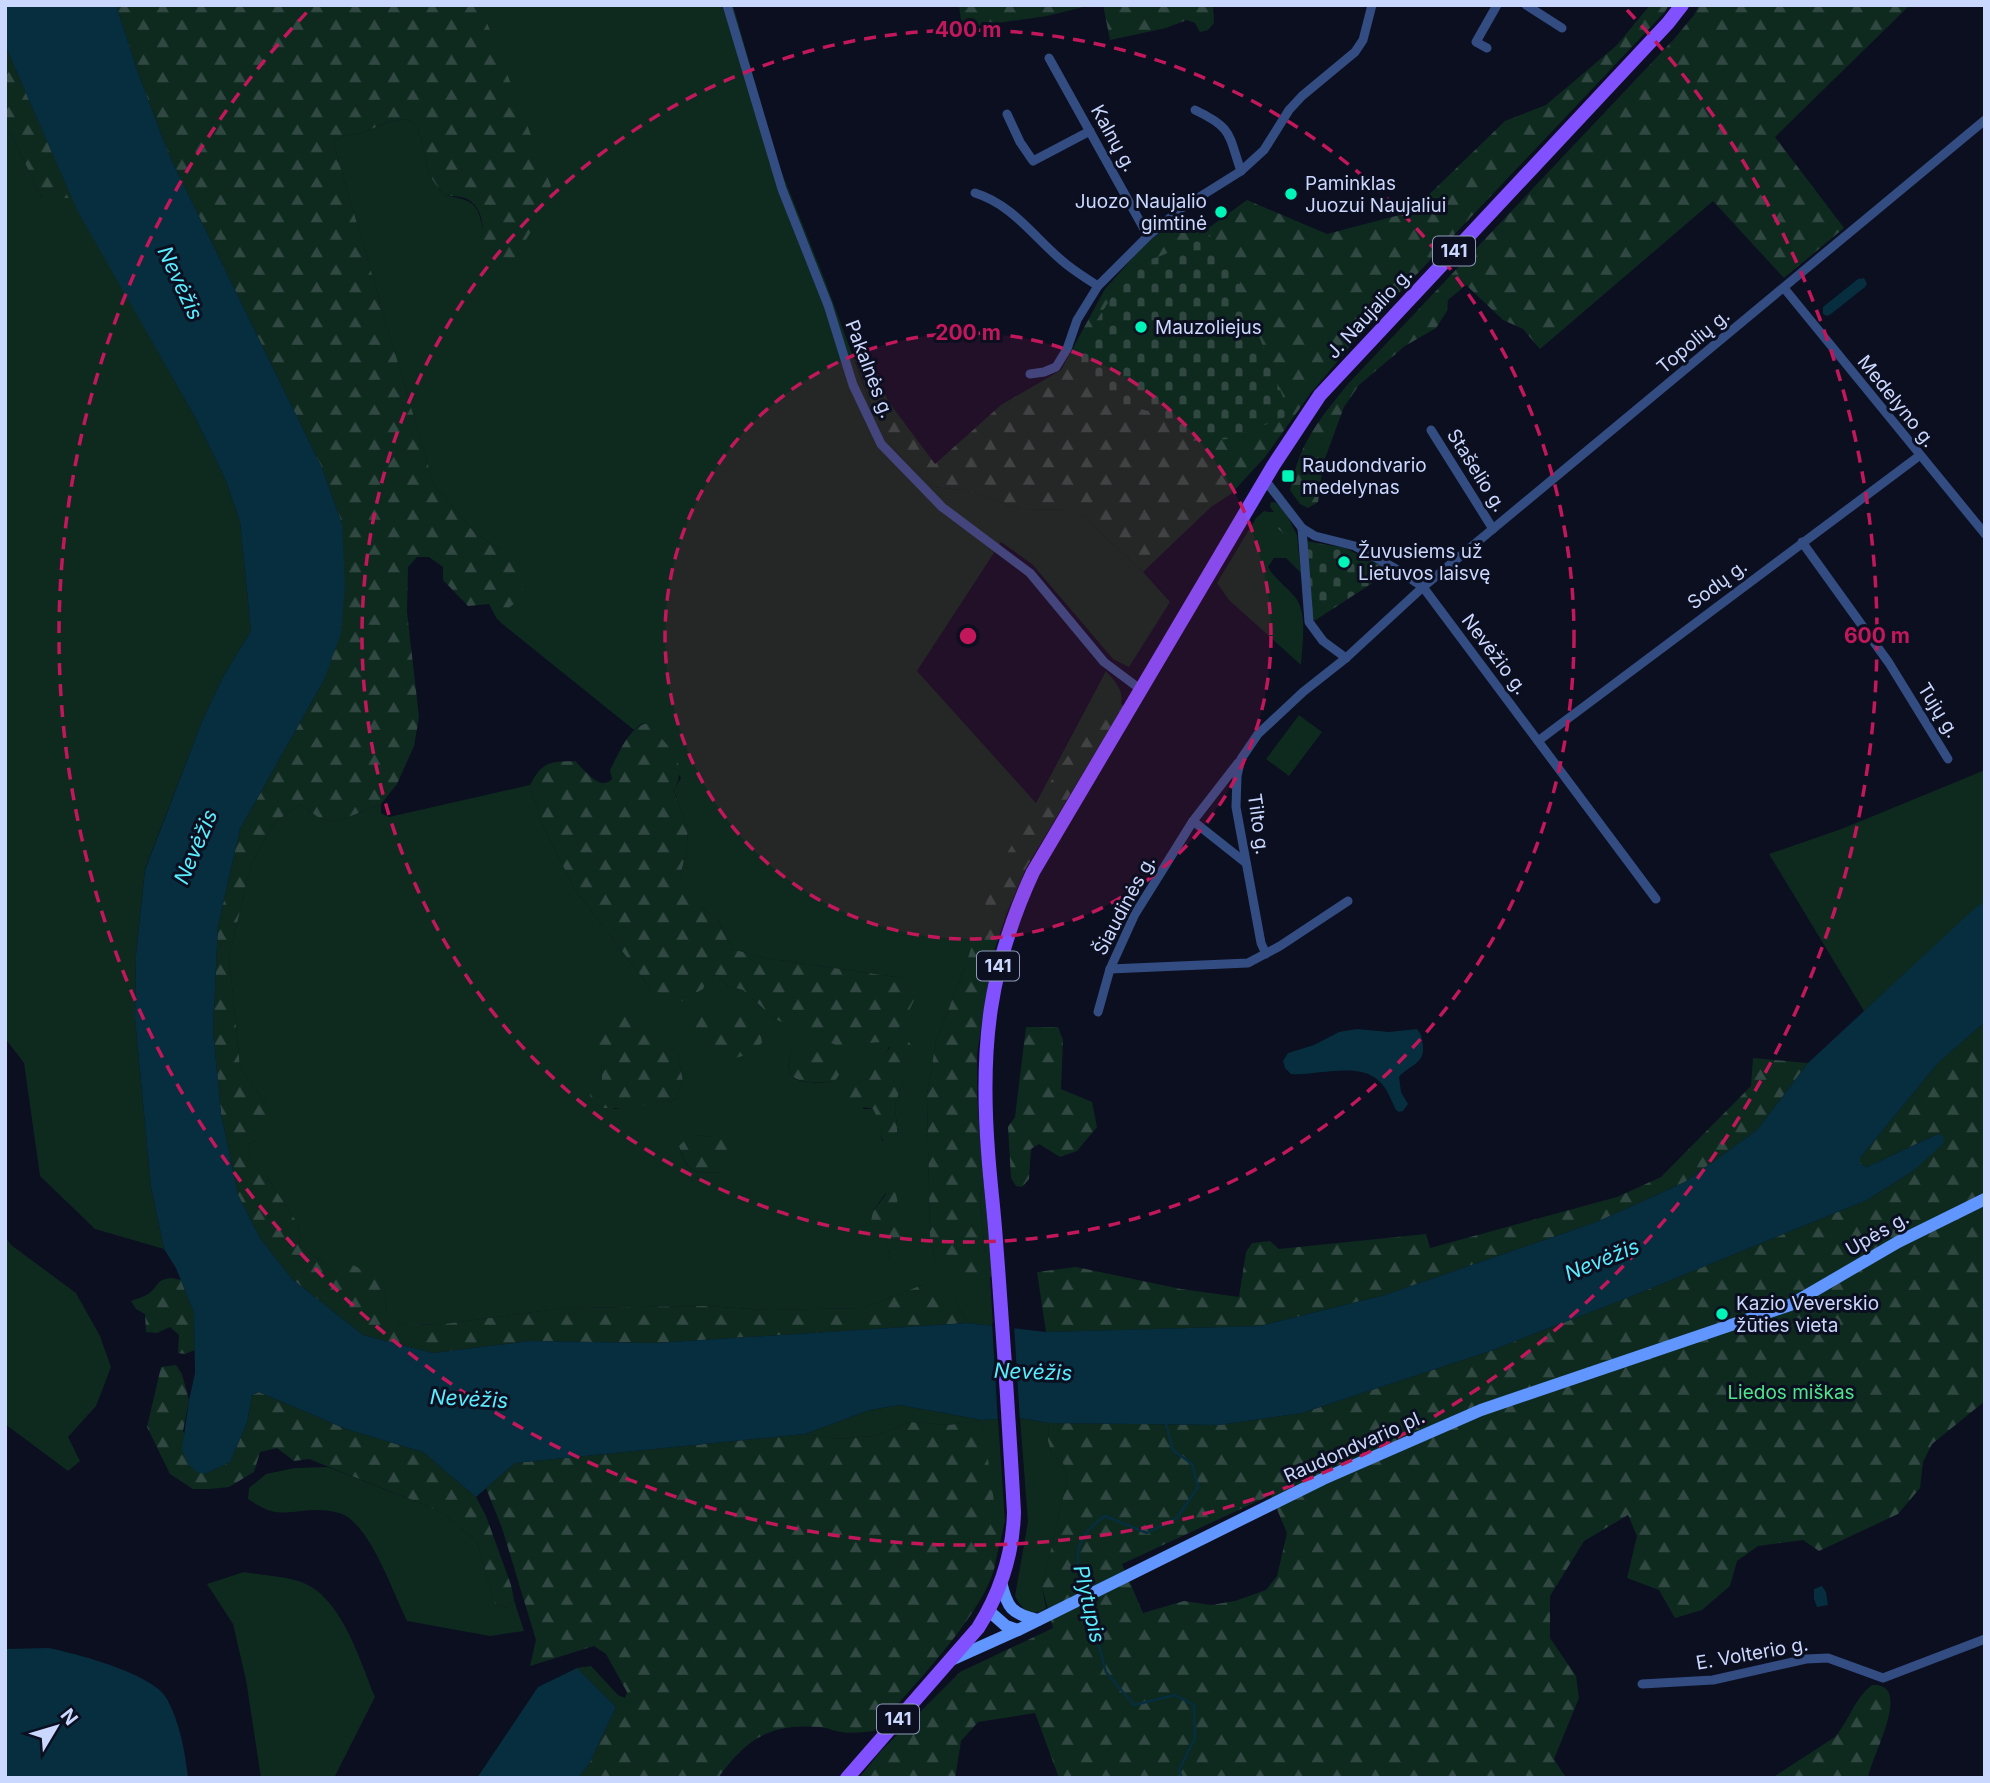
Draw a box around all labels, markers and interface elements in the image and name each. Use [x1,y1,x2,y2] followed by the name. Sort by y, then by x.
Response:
[935,17,1001,42] text: 400 m
[1086,101,1141,176] street label: Kalnų g.
[1305,172,1446,217] place label: Paminklas Juozui Naujaliui
[1283,186,1299,202] marker: Paminklas Juozui Naujaliui
[1075,190,1207,235] place label: Juozo Naujalio gimtinė
[1213,204,1229,220] marker: Juozo Naujalio gimtinė
[1433,236,1475,265] road number: 141
[153,242,208,324] water label: Nevėžis
[1322,263,1417,363] street label: J. Naujalio g.
[1652,304,1734,379] street label: Topolių g.
[1155,316,1262,339] place label: Mauzoliejus
[840,317,899,422] street label: Pakalnės g.
[1133,319,1149,335] marker: Mauzoliejus
[935,320,1001,345] text: 200 m
[1853,351,1941,452] street label: Medelyno g.
[1442,425,1511,516] street label: Stašelio g.
[1302,454,1427,499] place label: Raudondvario medelynas
[1280,468,1296,484] marker: Raudondvario medelynas
[1358,540,1490,585] place label: Žuvusiems už Lietuvos laisvę
[1336,554,1352,570] marker: Žuvusiems už Lietuvos laisvę
[1683,554,1752,614] street label: Sodų g.
[1457,609,1532,699] street label: Nevėžio g.
[1844,623,1910,648] text: 600 m
[956,624,980,648] centre of rings
[1913,679,1964,742] street label: Tujų g.
[1243,792,1274,856] street label: Tilto g.
[169,806,222,888] water label: Nevėžis
[1089,851,1160,959] street label: Šiaudinės g.
[977,951,1019,981] road number: 141
[1841,1206,1913,1261] street label: Upės g.
[1561,1233,1643,1286] water label: Nevėžis
[1736,1292,1879,1337] place label: Kazio Veverskio žūties vieta
[1714,1306,1730,1322] marker: Kazio Veverskio žūties vieta
[993,1358,1073,1385] water label: Nevėžis
[1727,1381,1855,1404] park label: Liedos miškas
[429,1384,509,1413] water label: Nevėžis
[1280,1405,1428,1488] street label: Raudondvario pl.
[1068,1563,1111,1645] water label: Plytupis
[1694,1632,1810,1675] street label: E. Volterio g.
[21,1692,91,1762] north arrow
[55,1704,83,1730] text: N
[877,1704,919,1734] road number: 141

